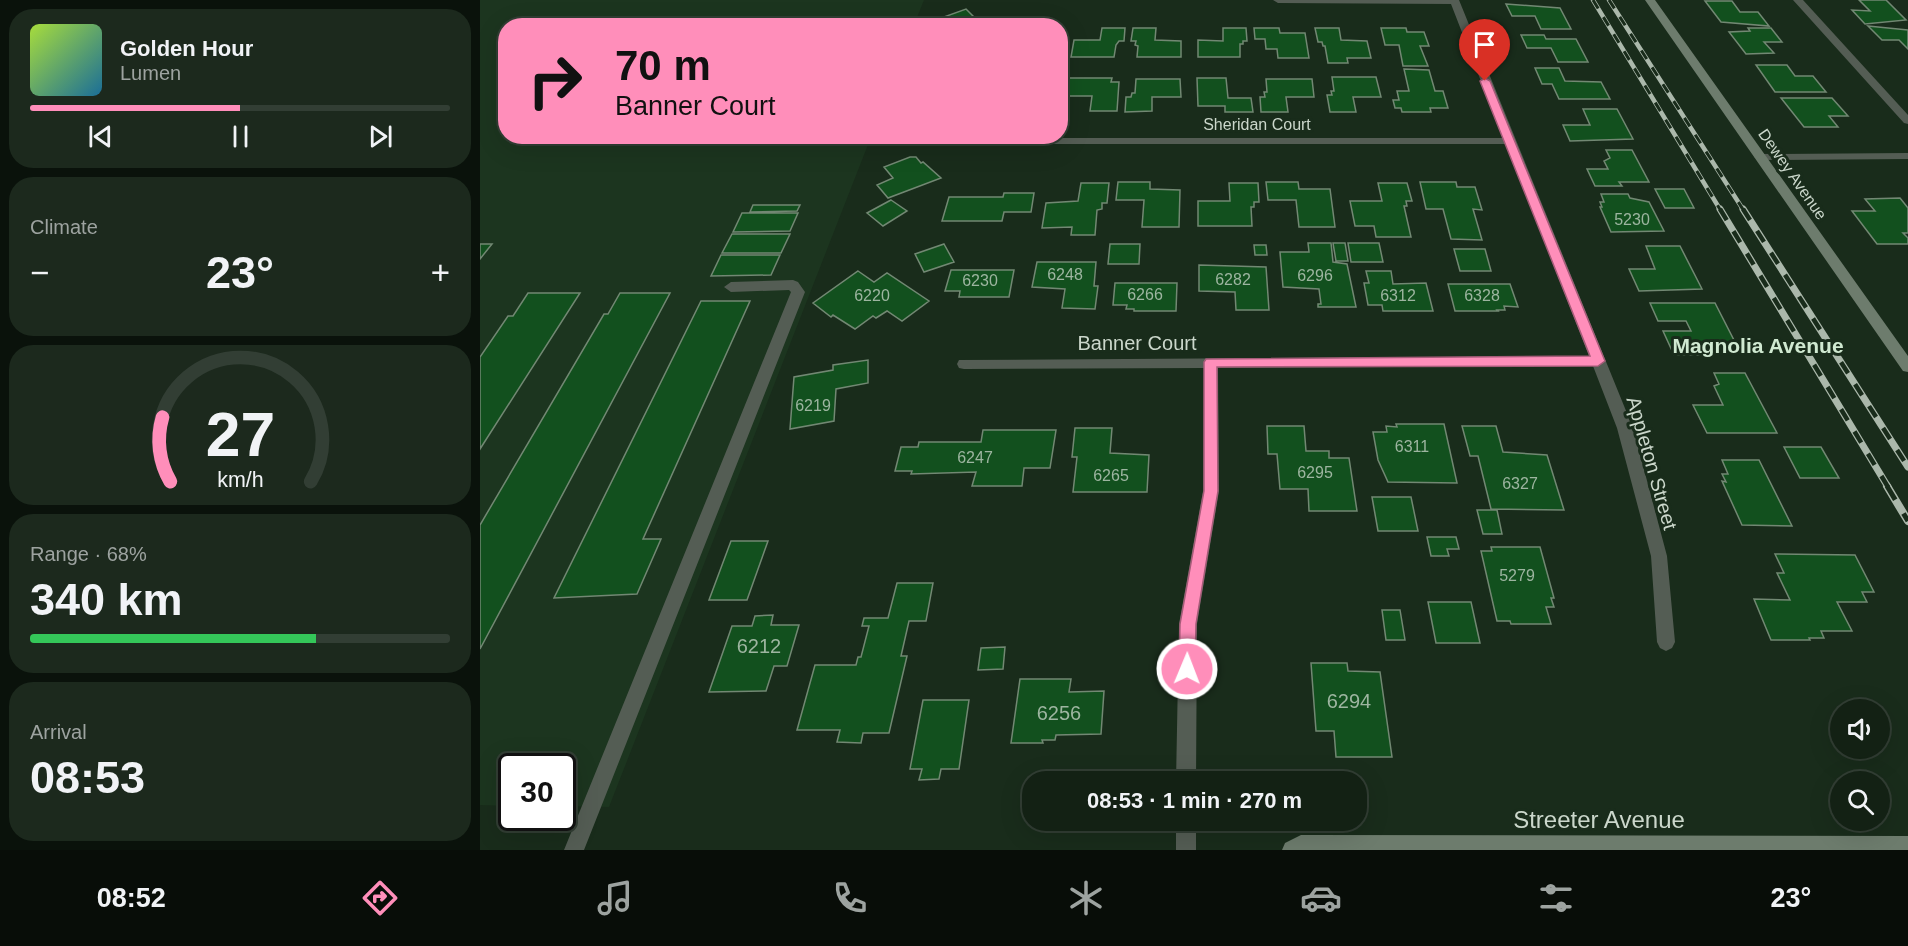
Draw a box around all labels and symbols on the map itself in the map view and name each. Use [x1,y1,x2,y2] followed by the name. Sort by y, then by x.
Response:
[1459,19,1510,81] pin
[1203,116,1311,133] street label: Sheridan Court
[1755,126,1830,223] street label: Dewey Avenue
[1614,211,1650,228] house number: 5230
[1047,266,1083,283] house number: 6248
[1297,267,1333,284] house number: 6296
[1215,271,1251,288] house number: 6282
[962,272,998,289] house number: 6230
[1127,286,1163,303] house number: 6266
[854,287,890,304] house number: 6220
[1380,287,1416,304] house number: 6312
[1464,287,1500,304] house number: 6328
[1078,332,1197,354] street label: Banner Court
[1672,334,1844,357] district label: Magnolia Avenue
[1622,394,1682,533] street label: Appleton Street
[795,397,831,414] house number: 6219
[1395,438,1429,455] house number: 6311
[957,449,993,466] house number: 6247
[1297,464,1333,481] house number: 6295
[1093,467,1129,484] house number: 6265
[1502,475,1538,492] house number: 6327
[1499,567,1535,584] house number: 5279
[737,635,781,657] house number: 6212
[1155,637,1219,701] position arrow
[1327,690,1371,712] house number: 6294
[1037,702,1081,724] house number: 6256
[498,753,576,831] speed limit sign: 30
[1513,806,1685,833] street label: Streeter Avenue

